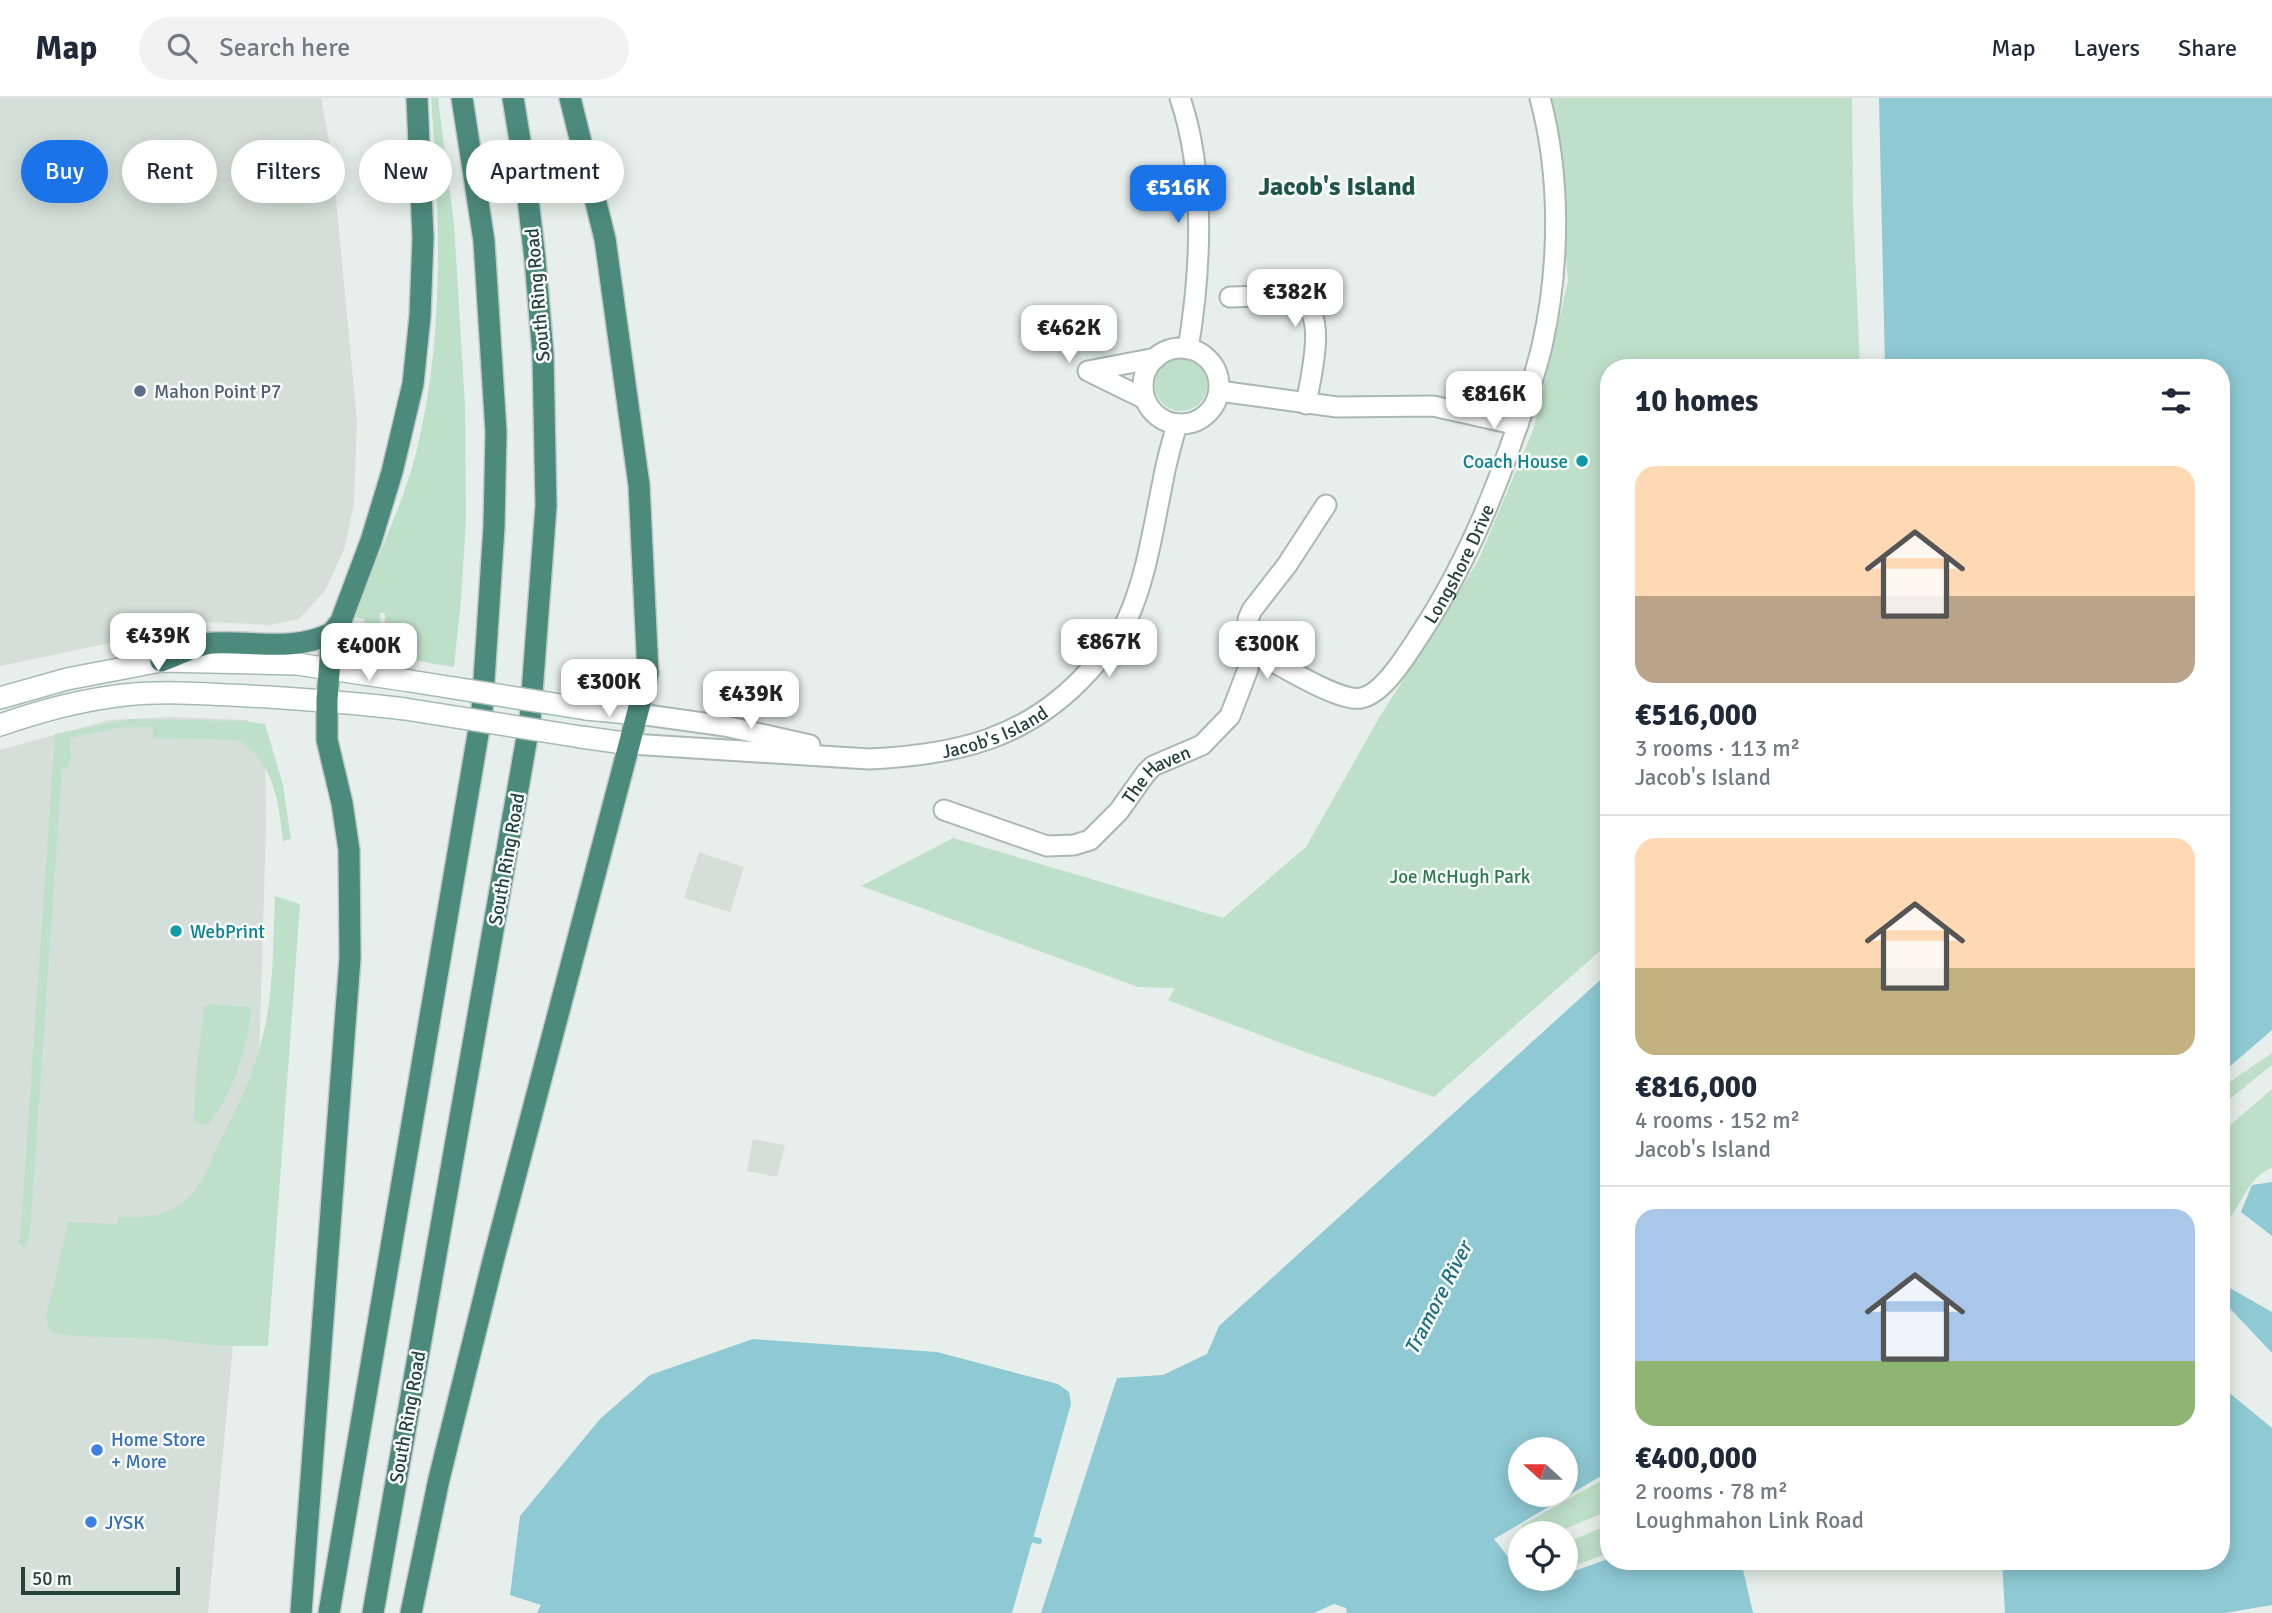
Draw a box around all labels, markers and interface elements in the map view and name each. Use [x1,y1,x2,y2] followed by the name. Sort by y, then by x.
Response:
[139,17,629,80] search box
[35,28,97,69] text: Map
[163,29,201,67] icon: search
[219,32,350,64] text: Search here
[1991,33,2036,63] text: Map
[2074,33,2140,63] text: Layers
[2178,33,2237,63] text: Share
[21,140,108,203] chip: Buy
[122,140,217,203] chip: Rent
[231,140,345,203] chip: Filters
[359,140,452,203] chip: New
[466,140,624,203] chip: Apartment
[1129,166,1227,225] pin: €516K
[1258,171,1416,203] district label: Jacob's Island
[1146,173,1210,202] text: €516K
[520,227,556,363] street label: South Ring Road
[1246,270,1344,329] pin: €382K
[1263,277,1327,306] text: €382K
[1020,306,1118,365] pin: €462K
[1037,313,1101,342] text: €462K
[1445,372,1543,431] pin: €816K
[1462,379,1526,408] text: €816K
[154,380,281,404] place label: Mahon Point P7
[2157,382,2195,420] icon: filters
[132,383,148,399] marker: Mahon Point P7
[1635,383,1758,420] text: 10 homes
[1463,450,1568,474] place label: Coach House
[1574,453,1590,469] marker: Coach House
[1419,501,1500,628] street label: Longshore Drive
[1852,511,1978,637] icon: home
[109,614,207,673] pin: €439K
[1060,620,1158,679] pin: €867K
[126,621,190,650] text: €439K
[1218,622,1316,681] pin: €300K
[320,624,418,683] pin: €400K
[1077,627,1141,656] text: €867K
[1235,629,1299,658] text: €300K
[337,631,401,660] text: €400K
[560,660,658,719] pin: €300K
[577,667,641,696] text: €300K
[702,672,800,731] pin: €439K
[719,679,783,708] text: €439K
[1635,697,1757,734] text: €516,000
[940,701,1053,764] street label: Jacob's Island
[1635,734,1800,763] text: 3 rooms · 113 m²
[1117,740,1194,809] street label: The Haven
[1635,763,1771,792] text: Jacob's Island
[484,791,530,927] street label: South Ring Road
[1390,865,1531,889] park label: Joe McHugh Park
[1852,883,1978,1009] icon: home
[190,920,265,944] place label: WebPrint
[168,923,184,939] marker: WebPrint
[1635,1069,1757,1106] text: €816,000
[1635,1106,1800,1135] text: 4 rooms · 152 m²
[1635,1135,1771,1164] text: Jacob's Island
[1398,1234,1479,1359] water label: Tramore River
[1852,1254,1978,1380] icon: home
[385,1349,431,1485] street label: South Ring Road
[111,1428,206,1474] place label: Home Store + More
[1508,1437,1578,1507] north arrow
[1508,1437,1578,1591] map controls
[1635,1440,1757,1477] text: €400,000
[89,1442,105,1458] marker: Home Store + More
[1635,1477,1788,1506] text: 2 rooms · 78 m²
[1635,1506,1864,1535] text: Loughmahon Link Road
[105,1511,145,1535] place label: JYSK
[83,1514,99,1530] marker: JYSK
[1508,1521,1578,1591] button: locate
[21,1564,180,1596] scale bar
[32,1567,72,1591] text: 50 m

